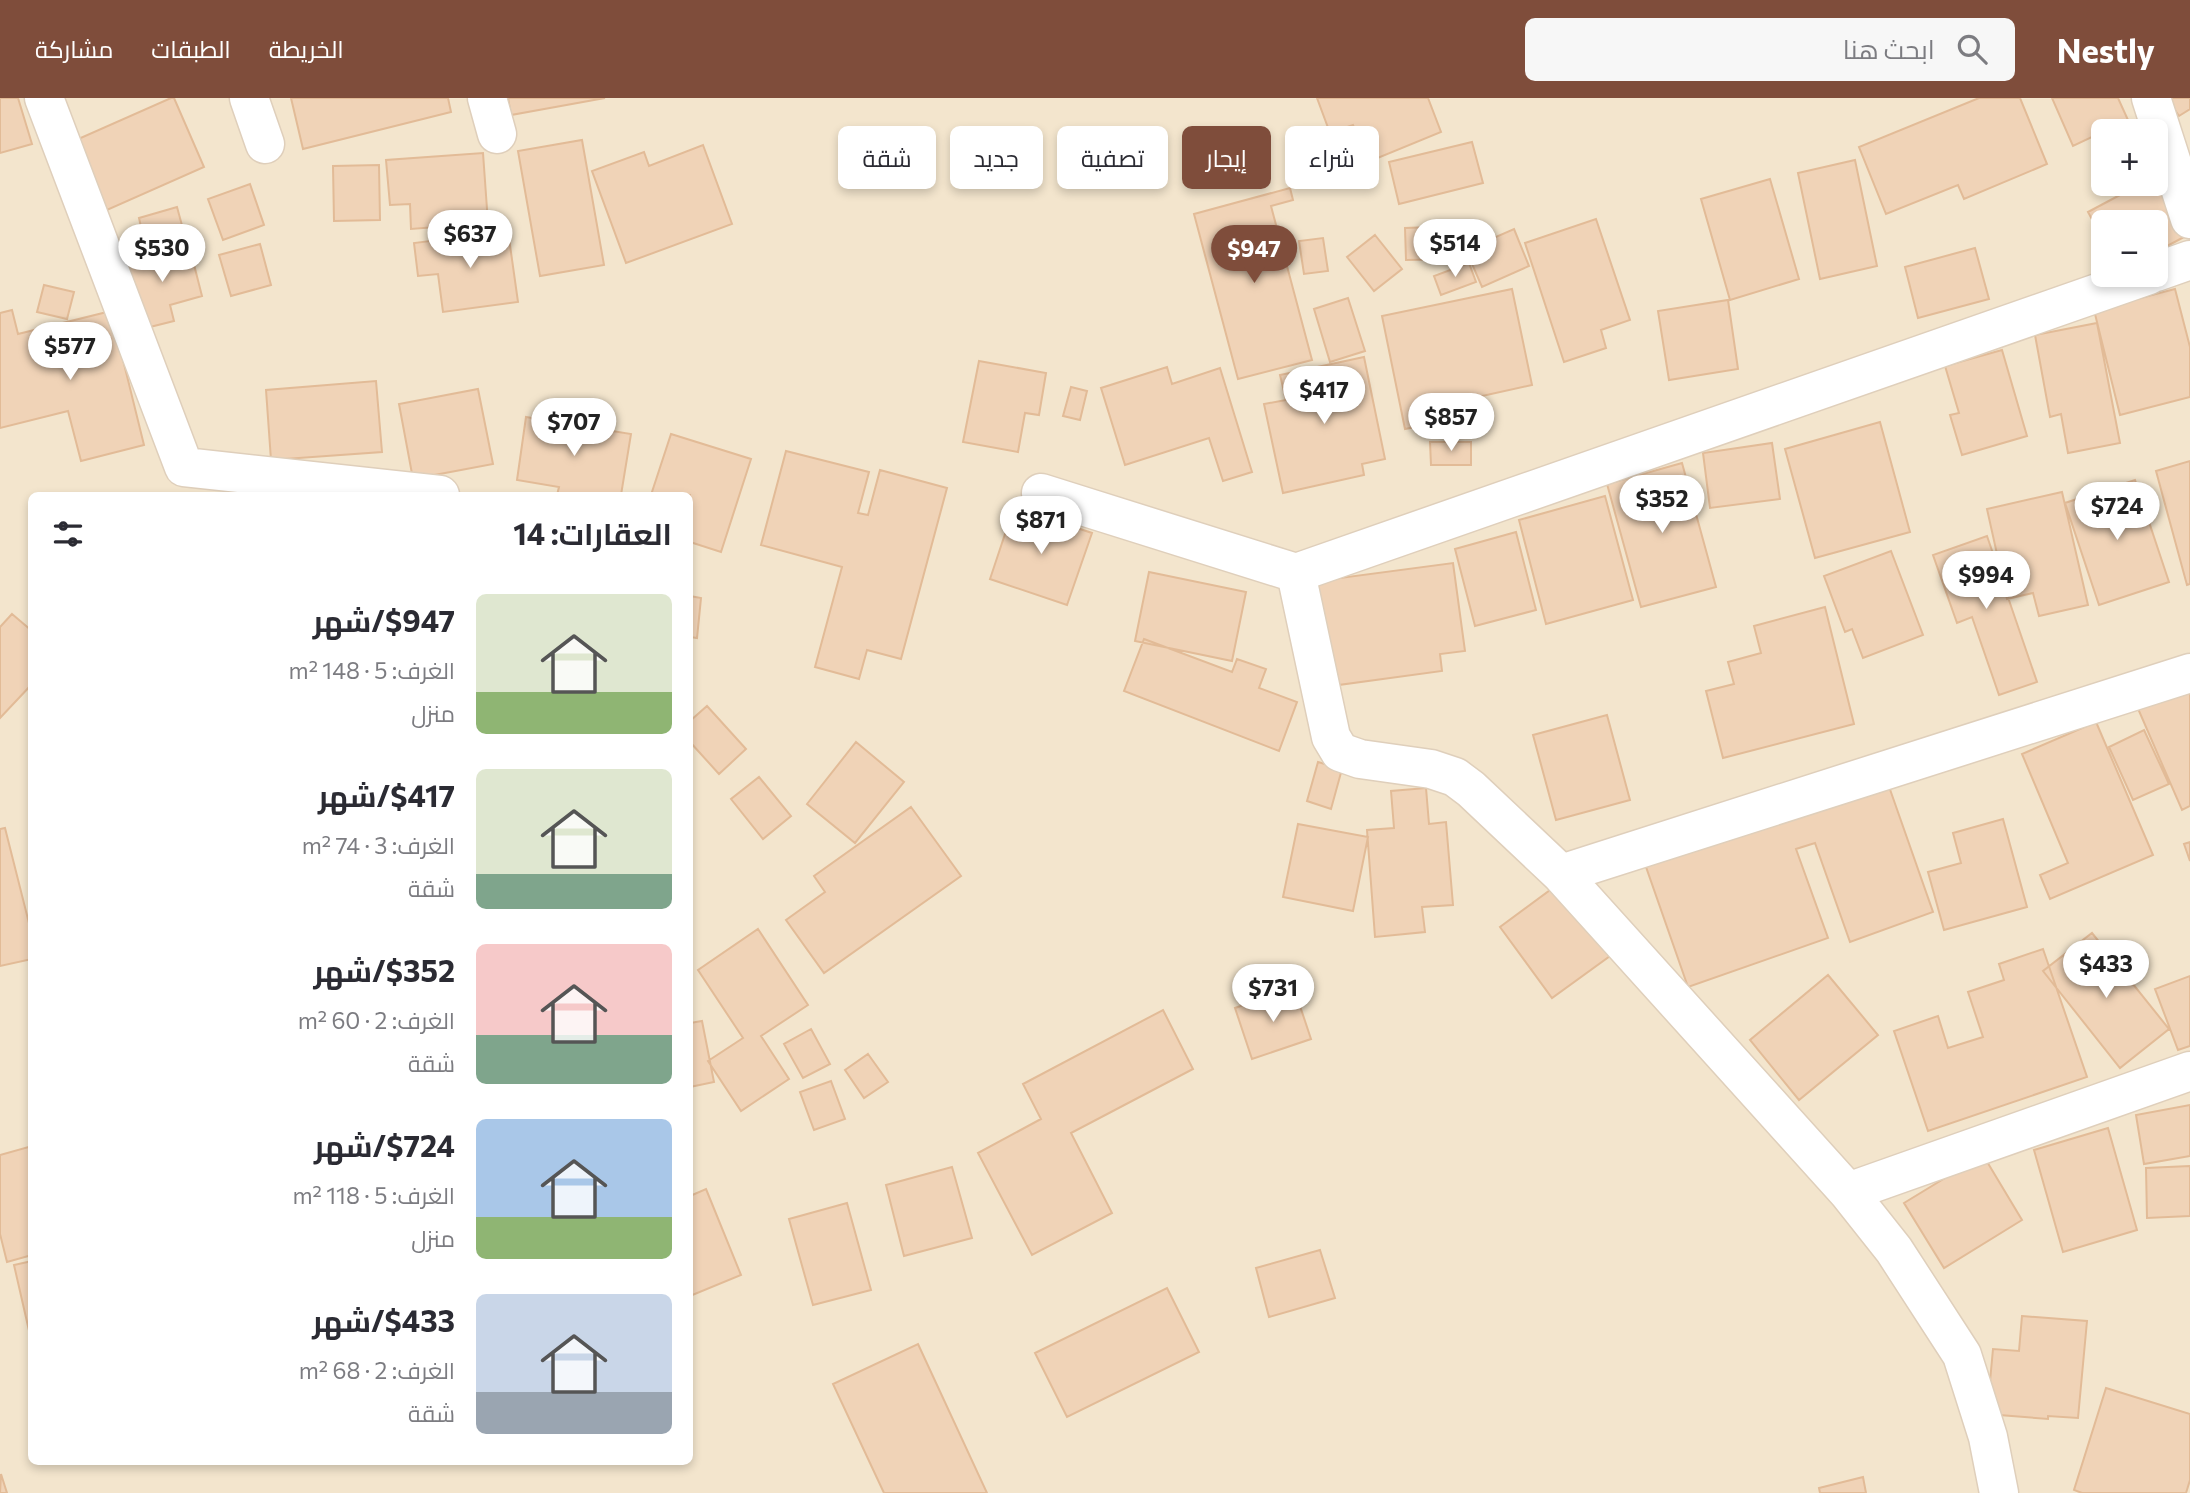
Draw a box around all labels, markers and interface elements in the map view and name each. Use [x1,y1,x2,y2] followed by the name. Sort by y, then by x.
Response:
[1525,18,2015,81] search box
[2057,29,2155,70] text: Nestly
[1953,30,1991,68] icon: search
[1843,33,1935,64] text: ابحث هنا
[35,34,113,63] text: مشاركة
[151,34,231,63] text: الطبقات
[269,34,344,63] text: الخريطة
[2091,119,2168,287] map controls
[2091,119,2168,196] button: +
[838,126,936,189] chip: شقة
[950,126,1043,189] chip: جديد
[1057,126,1168,189] chip: تصفية
[1182,126,1271,189] chip: إيجار
[1285,126,1379,189] chip: شراء
[2091,210,2168,287] button: −
[429,211,511,270] pin: $637
[443,219,497,247] text: $637
[1414,220,1496,279] pin: $514
[121,225,203,284] pin: $530
[1213,226,1295,285] pin: $947
[1429,228,1481,256] text: $514
[134,233,190,261] text: $530
[1227,234,1281,262] text: $947
[29,322,111,382] pin: $577
[44,331,96,359] text: $577
[1283,366,1365,426] pin: $417
[1299,375,1349,403] text: $417
[1410,394,1492,453] pin: $857
[533,398,615,458] pin: $707
[1424,402,1478,430] text: $857
[547,407,601,435] text: $707
[1621,476,1703,535] pin: $352
[2076,482,2158,542] pin: $724
[1635,484,1689,512] text: $352
[2091,491,2143,519] text: $724
[1000,496,1082,556] pin: $871
[1016,505,1066,533] text: $871
[513,514,672,551] text: العقارات: 14
[49,515,87,553] icon: filters
[1945,552,2027,611] pin: $994
[1958,560,2014,588] text: $994
[313,601,455,638] text: $947/شهر
[532,622,616,706] icon: home
[289,656,455,684] text: الغرف: 5 · 148 m²
[411,699,455,727] text: منزل
[318,776,455,813] text: $417/شهر
[532,797,616,881] icon: home
[302,831,455,859] text: الغرف: 3 · 74 m²
[408,874,455,902] text: شقة
[2065,940,2147,1000] pin: $433
[2079,949,2133,977] text: $433
[313,951,455,988] text: $352/شهر
[1232,964,1314,1024] pin: $731
[532,972,616,1056] icon: home
[1248,973,1298,1001] text: $731
[298,1006,455,1034] text: الغرف: 2 · 60 m²
[408,1049,455,1077] text: شقة
[314,1126,455,1163] text: $724/شهر
[532,1147,616,1231] icon: home
[293,1181,455,1209] text: الغرف: 5 · 118 m²
[411,1224,455,1252] text: منزل
[312,1301,455,1338] text: $433/شهر
[532,1322,616,1406] icon: home
[299,1356,455,1384] text: الغرف: 2 · 68 m²
[408,1399,455,1427] text: شقة

